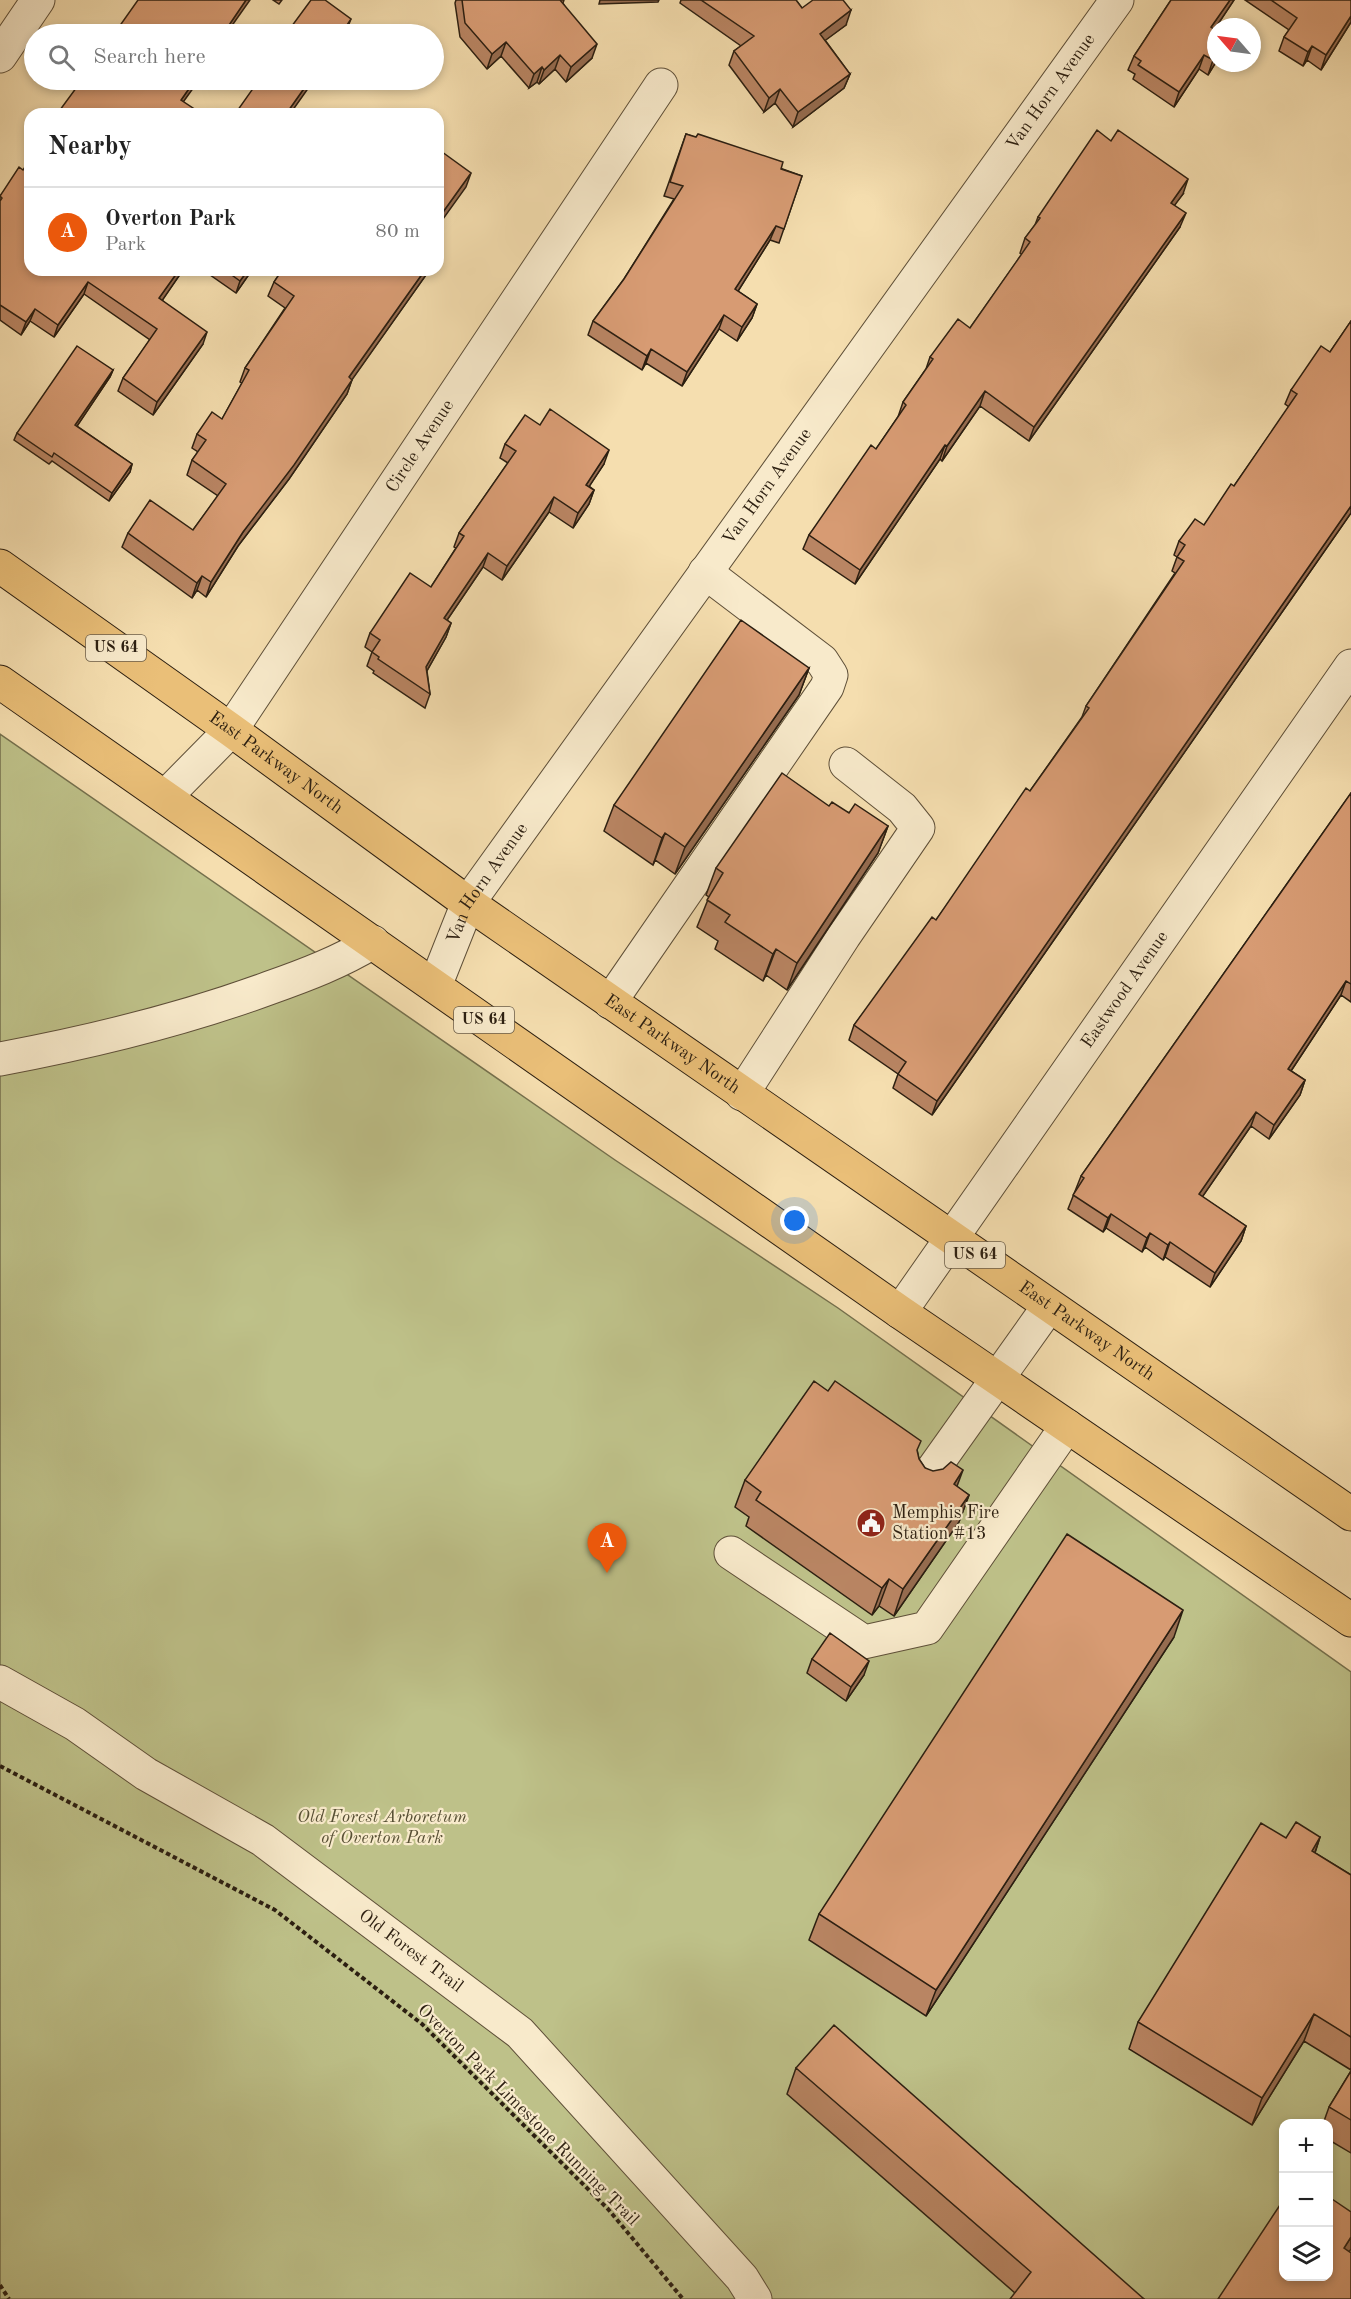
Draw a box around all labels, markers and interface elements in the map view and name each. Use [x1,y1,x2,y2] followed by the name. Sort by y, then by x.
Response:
[1207,18,1261,72] north arrow
[24,24,444,90] search box
[1003,30,1099,154] street label: Van Horn Avenue
[45,41,78,74] icon: search
[93,46,206,68] text: Search here
[48,134,132,160] text: Nearby
[105,208,236,230] text: Overton Park
[60,222,75,242] text: A
[375,222,420,242] text: 80 m
[105,235,146,255] text: Park
[383,397,457,496] street label: Circle Avenue
[719,425,815,548] street label: Van Horn Avenue
[86,635,146,661] road number: US 64
[206,708,346,818] street label: East Parkway North
[444,820,531,946] street label: Van Horn Avenue
[1078,928,1172,1052] street label: Eastwood Avenue
[601,991,743,1097] street label: East Parkway North
[454,1007,514,1033] road number: US 64
[780,1206,809,1235] your location
[945,1242,1005,1268] road number: US 64
[1015,1278,1158,1384] street label: East Parkway North
[892,1504,999,1543] place label: Memphis Fire Station #13
[855,1507,887,1539] public building icon: Memphis Fire Station #13
[588,1524,626,1573] pin: A
[297,1808,468,1847] park label: Old Forest Arboretum of Overton Park
[355,1906,467,1996] street label: Old Forest Trail
[414,2001,642,2229] street label: Overton Park Limestone Running Trail
[1279,2119,1333,2281] map controls
[1279,2119,1333,2173] button: +
[1279,2173,1333,2227] button: −
[1279,2227,1333,2281] button: layers

